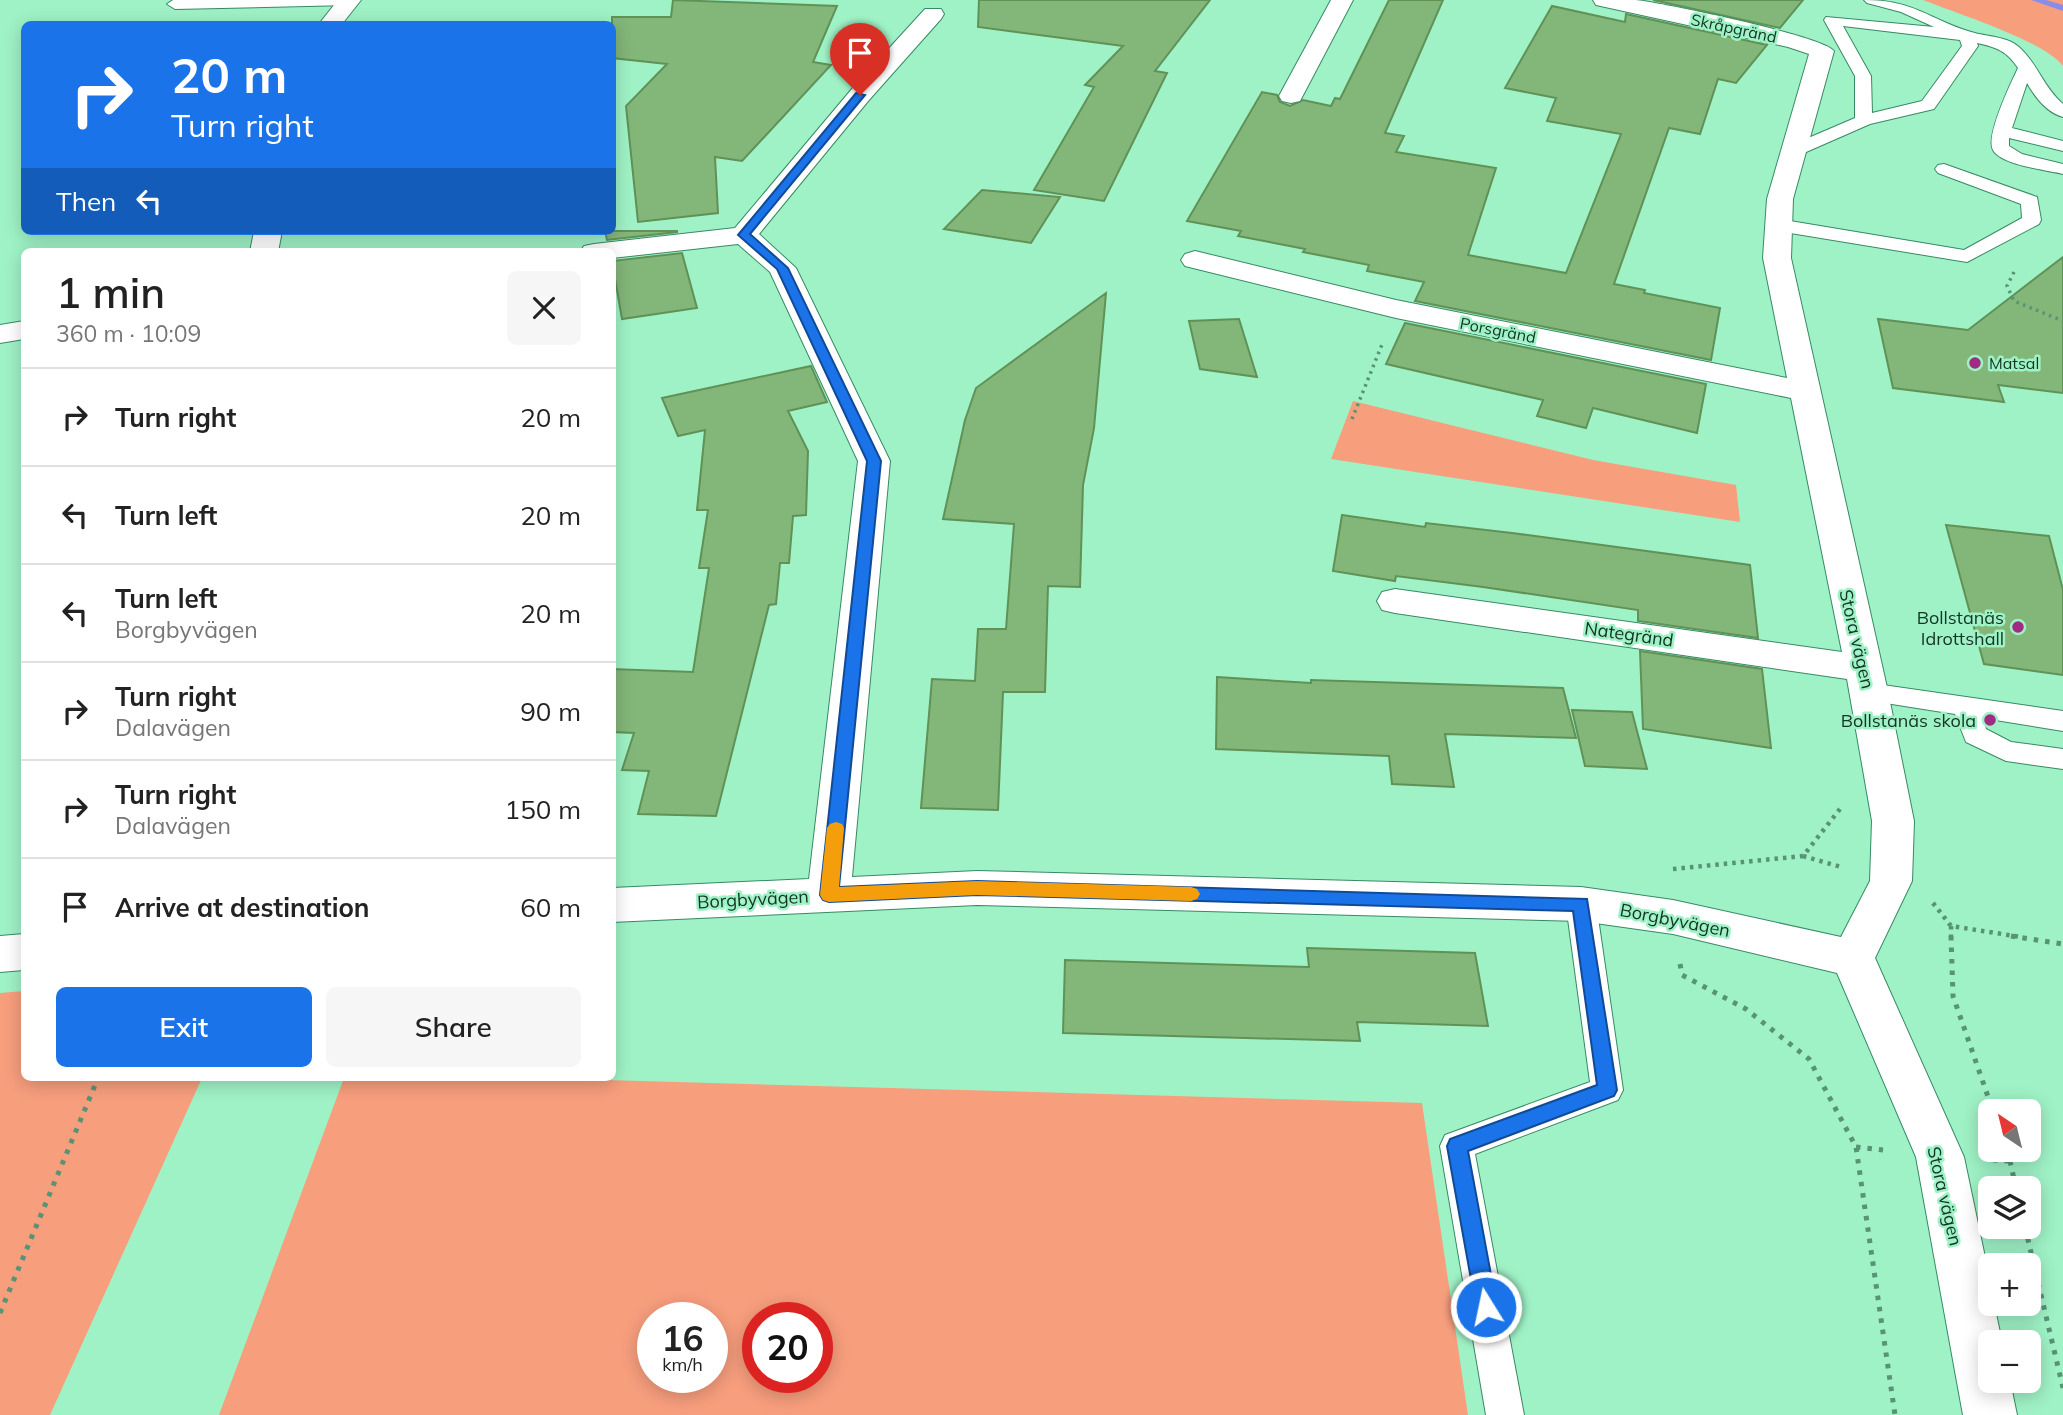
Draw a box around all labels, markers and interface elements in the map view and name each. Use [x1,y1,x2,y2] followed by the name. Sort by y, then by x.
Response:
[1689,9,1779,47] street label: Skråpgränd
[830,23,890,95] pin
[841,34,879,72] icon: arrive
[171,44,287,105] text: 20 m
[56,49,147,140] icon: right
[171,105,314,145] text: Turn right
[130,182,168,220] icon: left
[56,185,116,218] text: Then
[56,266,165,319] text: 1 min
[507,271,581,345] button: close
[1458,313,1538,347] street label: Porsgränd
[56,319,201,348] text: 360 m · 10:09
[1989,353,2039,373] place label: Matsal
[1967,355,1983,371] marker: Matsal
[56,398,94,436] icon: right
[115,401,236,434] text: Turn right
[520,401,581,434] text: 20 m
[56,496,94,534] icon: left
[115,499,217,532] text: Turn left
[520,499,581,532] text: 20 m
[115,582,217,615] text: Turn left
[1834,587,1880,691] street label: Stora vägen
[56,594,94,632] icon: left
[520,597,581,630] text: 20 m
[1917,606,2004,650] place label: Bollstanäs Idrottshall
[115,615,258,644] text: Borgbyvägen
[1583,616,1675,652] street label: Nategränd
[2010,619,2026,635] marker: Bollstanäs Idrottshall
[115,680,236,713] text: Turn right
[56,692,94,730] icon: right
[520,695,581,728] text: 90 m
[1841,709,1976,732] place label: Bollstanäs skola
[1982,712,1998,728] marker: Bollstanäs skola
[115,713,231,742] text: Dalavägen
[115,778,236,811] text: Turn right
[56,790,94,828] icon: right
[505,793,581,826] text: 150 m
[115,811,231,840] text: Dalavägen
[697,885,809,913] street label: Borgbyvägen
[56,888,94,926] icon: arrive
[115,891,370,924] text: Arrive at destination
[520,891,581,924] text: 60 m
[1618,898,1732,942] street label: Borgbyvägen
[56,987,312,1067] button: Exit
[326,987,581,1067] button: Share
[1978,1099,2040,1162] north arrow
[1978,1099,2041,1393] map controls
[1922,1144,1968,1248] street label: Stora vägen
[1978,1176,2041,1239] button: layers
[1978,1253,2041,1316] button: +
[1449,1270,1523,1344] position arrow
[742,1302,833,1393] speed limit sign: 20
[661,1316,704,1360] text: 16
[1978,1330,2041,1393] button: −
[662,1353,703,1376] text: km/h

